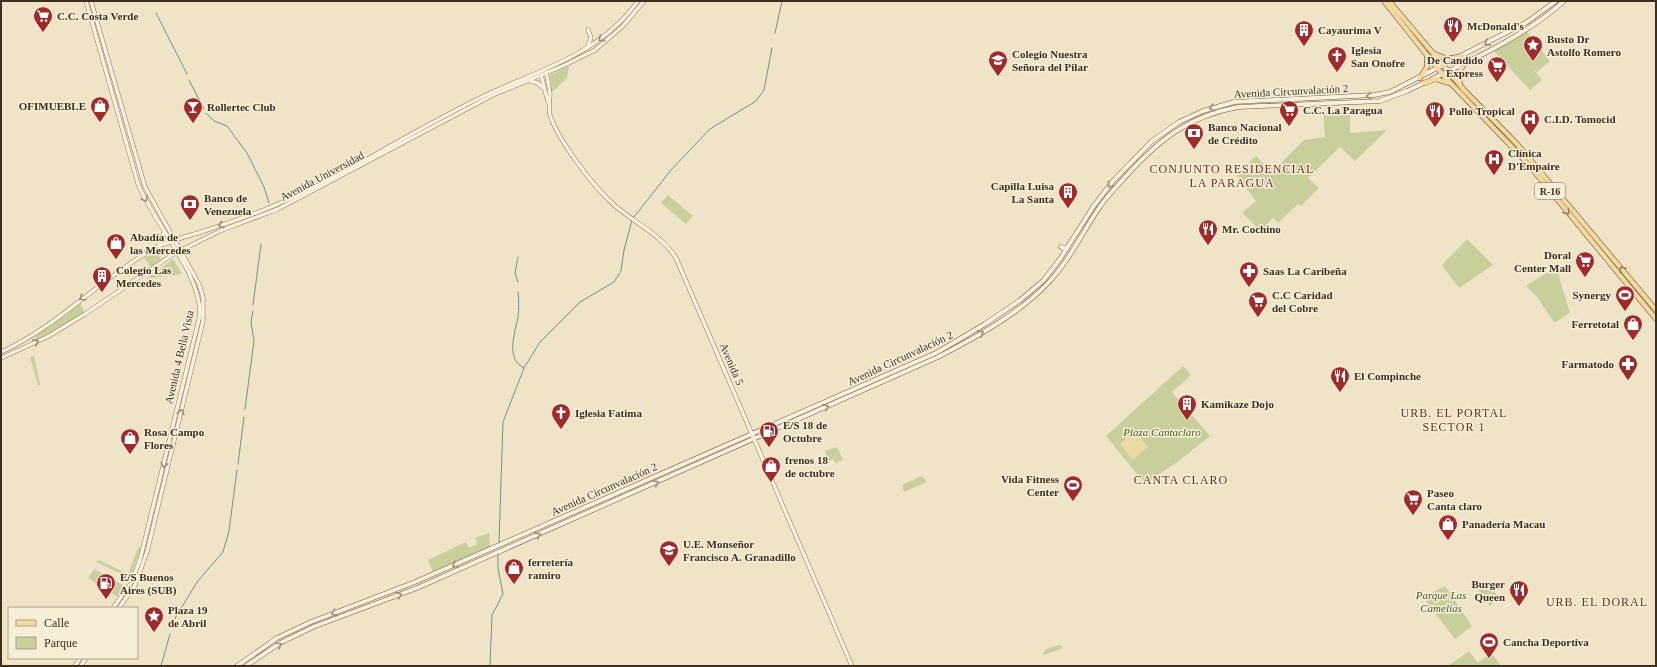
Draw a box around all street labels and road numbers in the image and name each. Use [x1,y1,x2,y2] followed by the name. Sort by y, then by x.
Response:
[1233,82,1349,100] street label: Avenida Circunvalación 2
[278,149,366,203] street label: Avenida Universidad
[1535,183,1565,199] road number: R-16
[162,309,196,405] street label: Avenida 4 Bella Vista
[846,328,954,388] street label: Avenida Circunvalación 2
[718,341,746,387] street label: Avenida 5
[549,460,659,518] street label: Avenida Circunvalación 2

